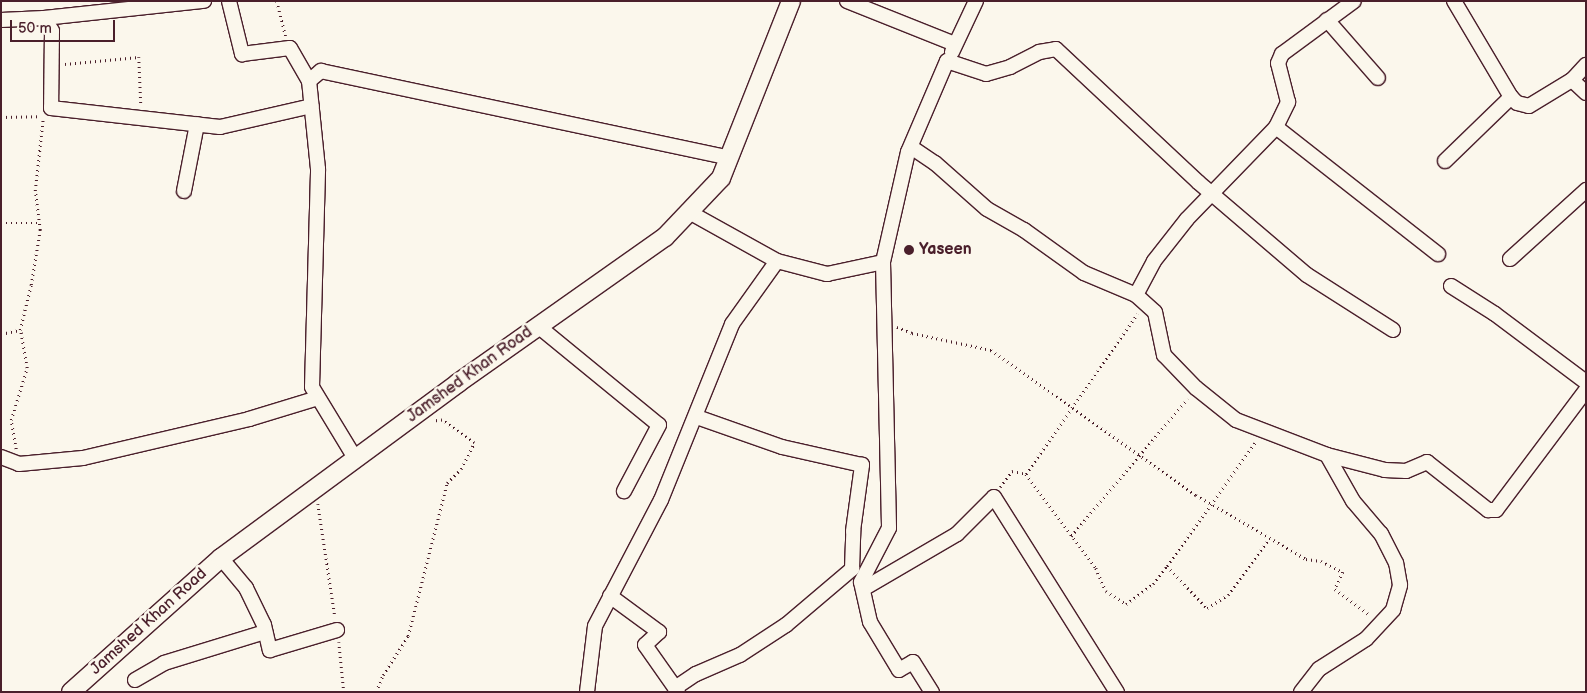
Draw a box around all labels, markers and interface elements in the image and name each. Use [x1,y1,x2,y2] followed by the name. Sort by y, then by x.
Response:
[12,10,118,42] scale bar
[18,19,52,38] text: 50 m
[919,240,972,260] place label: Yaseen
[903,244,915,256] marker: Yaseen
[404,323,536,427] street label: Jamshed Khan Road
[87,565,211,679] street label: Jamshed Khan Road

